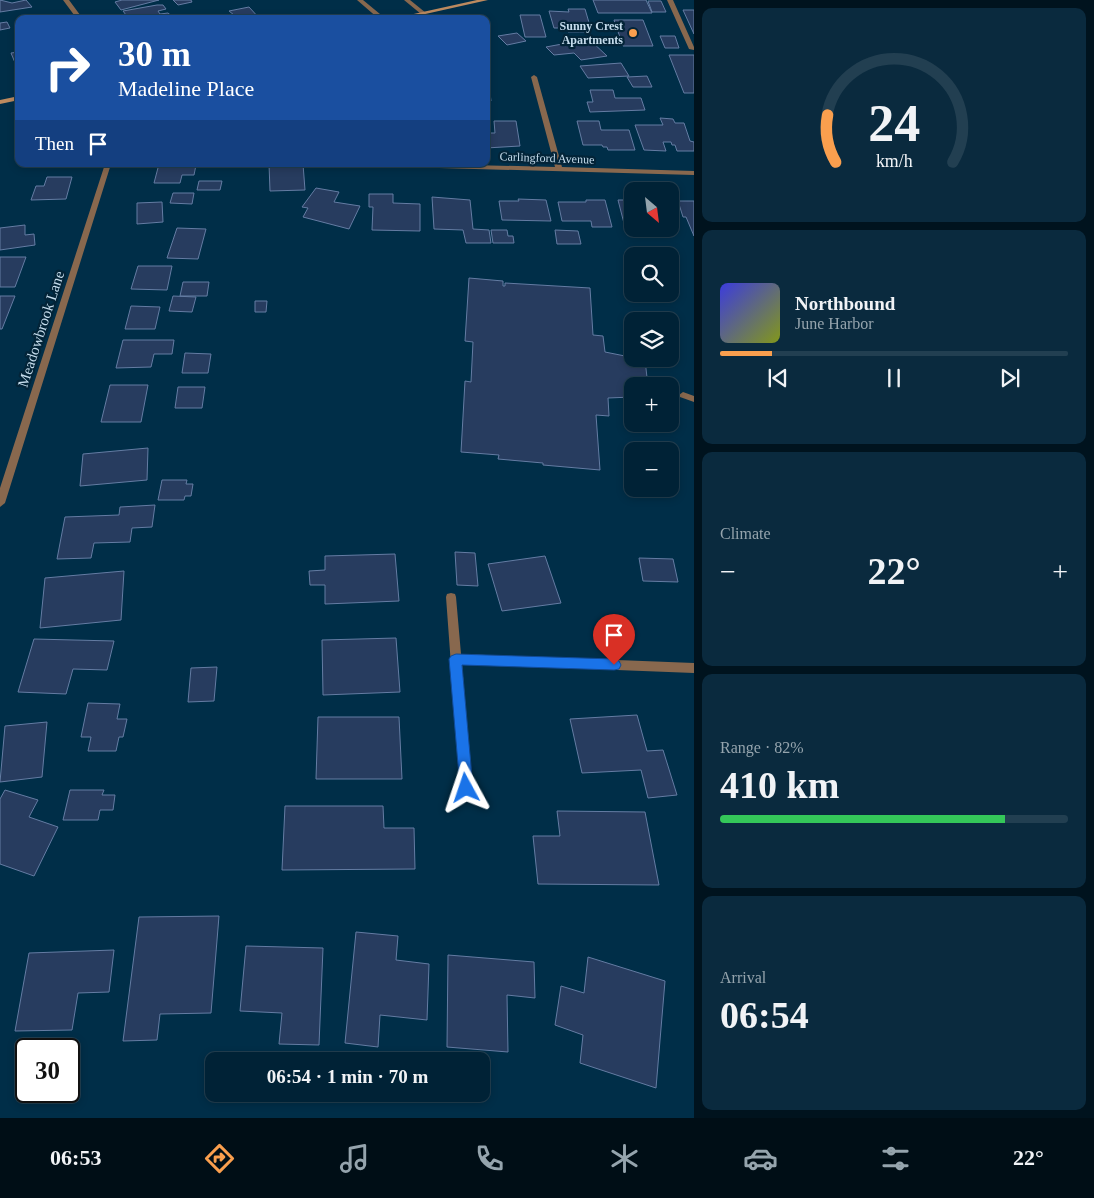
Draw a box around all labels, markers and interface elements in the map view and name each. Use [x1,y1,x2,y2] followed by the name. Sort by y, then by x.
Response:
[560,19,623,47] place label: Sunny Crest Apartments
[627,27,639,39] marker: Sunny Crest Apartments
[35,35,100,100] icon: right
[118,35,191,74] text: 30 m
[118,76,254,101] text: Madeline Place
[868,95,920,152] text: 24
[84,130,112,158] icon: arrive
[35,133,74,154] text: Then
[499,149,595,167] street label: Carlingford Avenue
[876,151,912,171] text: km/h
[624,182,679,238] north arrow
[624,182,679,497] map controls
[624,247,679,302] button: search
[15,269,67,389] street label: Meadowbrook Lane
[795,293,895,314] text: Northbound
[624,312,679,367] button: layers
[795,315,874,332] text: June Harbor
[764,364,792,392] icon: previous
[880,364,908,392] icon: pause
[996,364,1024,392] icon: next
[624,377,679,432] button: +
[624,442,679,497] button: −
[720,525,771,542] text: Climate
[867,550,921,592] text: 22°
[720,556,736,587] text: −
[1052,556,1068,587] text: +
[593,614,635,665] pin
[600,621,628,649] icon: arrive
[720,739,804,756] text: Range · 82%
[439,761,491,813] position arrow
[720,764,839,806] text: 410 km
[720,969,766,986] text: Arrival
[720,994,809,1036] text: 06:54
[15,1038,80,1103] speed limit sign: 30
[267,1066,428,1087] text: 06:54 · 1 min · 70 m
[202,1141,237,1176] icon: directions
[337,1141,372,1176] icon: music
[472,1141,507,1176] icon: phone
[607,1141,642,1176] icon: climate
[743,1141,778,1176] icon: car
[878,1141,913,1176] icon: filters
[50,1145,101,1170] text: 06:53
[1013,1145,1044,1170] text: 22°

